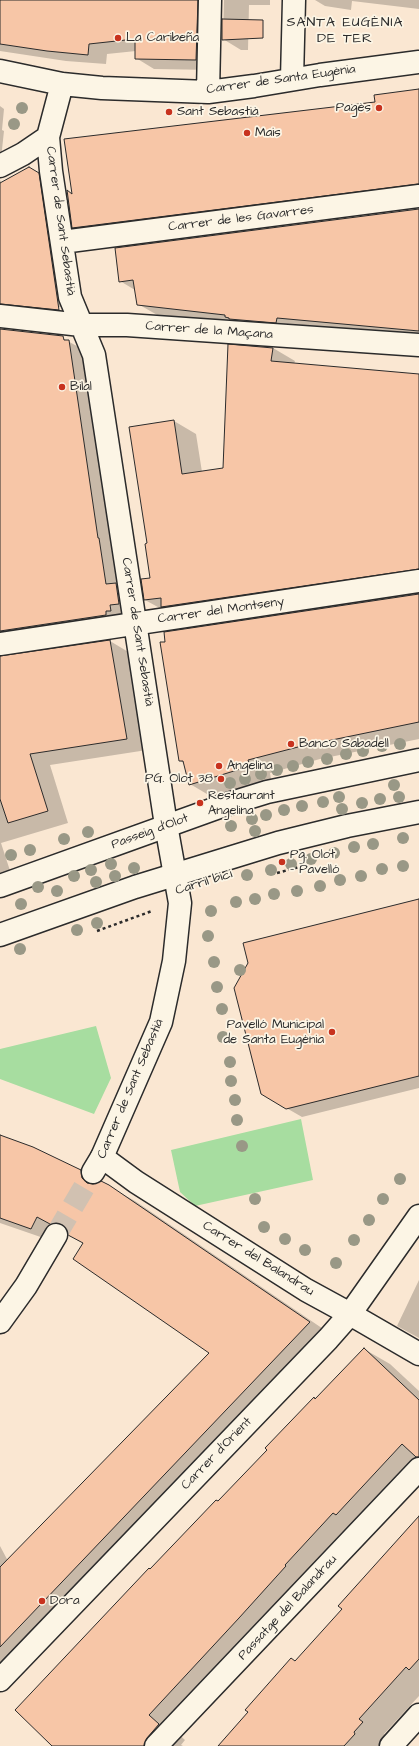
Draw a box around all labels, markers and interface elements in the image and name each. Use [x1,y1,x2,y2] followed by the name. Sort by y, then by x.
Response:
[286,15,404,48] district label: SANTA EUGÈNIA DE TER
[126,30,199,46] place label: La Caribeña
[113,33,123,43] marker: La Caribeña
[206,62,356,98] street label: Carrer de Santa Eugènia
[336,100,371,116] place label: Pagès
[374,103,384,113] marker: Pagès
[177,104,259,120] place label: Sant Sebastià
[164,107,174,117] marker: Sant Sebastià
[255,125,281,141] place label: Mais
[242,128,252,138] marker: Mais
[42,146,78,296] street label: Carrer de Sant Sebastià
[168,202,314,236] street label: Carrer de les Gavarres
[145,319,273,343] street label: Carrer de la Maçana
[70,379,92,395] place label: Bilal
[57,382,67,392] marker: Bilal
[118,557,156,707] street label: Carrer de Sant Sebastià
[157,594,285,628] street label: Carrer del Montseny
[299,736,389,752] place label: Banco Sabadell
[286,739,296,749] marker: Banco Sabadell
[227,758,273,774] place label: Angelina
[214,761,224,771] marker: Angelina
[145,771,213,787] place label: PG. Olot 38
[216,774,226,784] marker: PG. Olot 38
[208,788,275,819] place label: Restaurant Angelina
[195,798,205,808] marker: Restaurant Angelina
[109,811,191,853] street label: Passeig d'Olot
[290,847,339,878] place label: Pg. Olot - Pavelló
[277,857,287,867] marker: Pg. Olot - Pavelló
[174,867,234,899] street label: Carril bici
[95,1017,167,1161] street label: Carrer de Sant Sebastià
[223,1017,324,1048] place label: Pavelló Municipal de Santa Eugènia
[327,1027,337,1037] marker: Pavelló Municipal de Santa Eugènia
[199,1218,317,1300] street label: Carrer del Balandrau
[178,1414,256,1494] street label: Carrer d'Orient
[235,1552,341,1664] street label: Passatge del Balandrau
[50,1593,80,1609] place label: Dora
[37,1596,47,1606] marker: Dora

